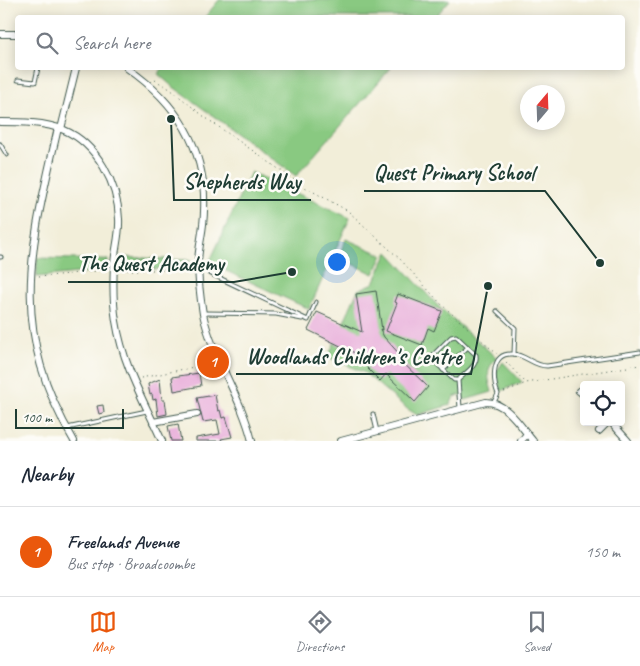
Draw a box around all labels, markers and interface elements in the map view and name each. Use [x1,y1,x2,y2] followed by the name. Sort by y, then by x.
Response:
[15,15,625,70] search box
[33,29,61,57] icon: search
[73,31,150,55] text: Search here
[520,85,565,130] north arrow
[364,154,545,191] callout: Quest Primary School
[374,159,538,187] text: Quest Primary School
[174,163,311,200] callout: Shepherds Way
[183,168,303,196] text: Shepherds Way
[68,245,234,282] callout: The Quest Academy
[324,249,350,275] your location
[78,250,226,278] text: The Quest Academy
[236,337,471,374] callout: Woodlands Children's Centre
[197,343,229,381] pin: 1
[247,343,463,371] text: Woodlands Children's Centre
[580,381,625,426] map controls
[580,381,625,426] button: locate
[15,406,124,429] scale bar
[22,409,52,426] text: 100 m
[20,461,73,487] text: Nearby
[67,530,179,554] text: Freelands Avenue
[32,542,40,562] text: 1
[586,542,620,562] text: 150 m
[67,554,195,574] text: Bus stop · Broadcoombe
[89,608,117,655] tab: Map
[296,608,344,655] tab: Directions
[523,608,551,655] tab: Saved

